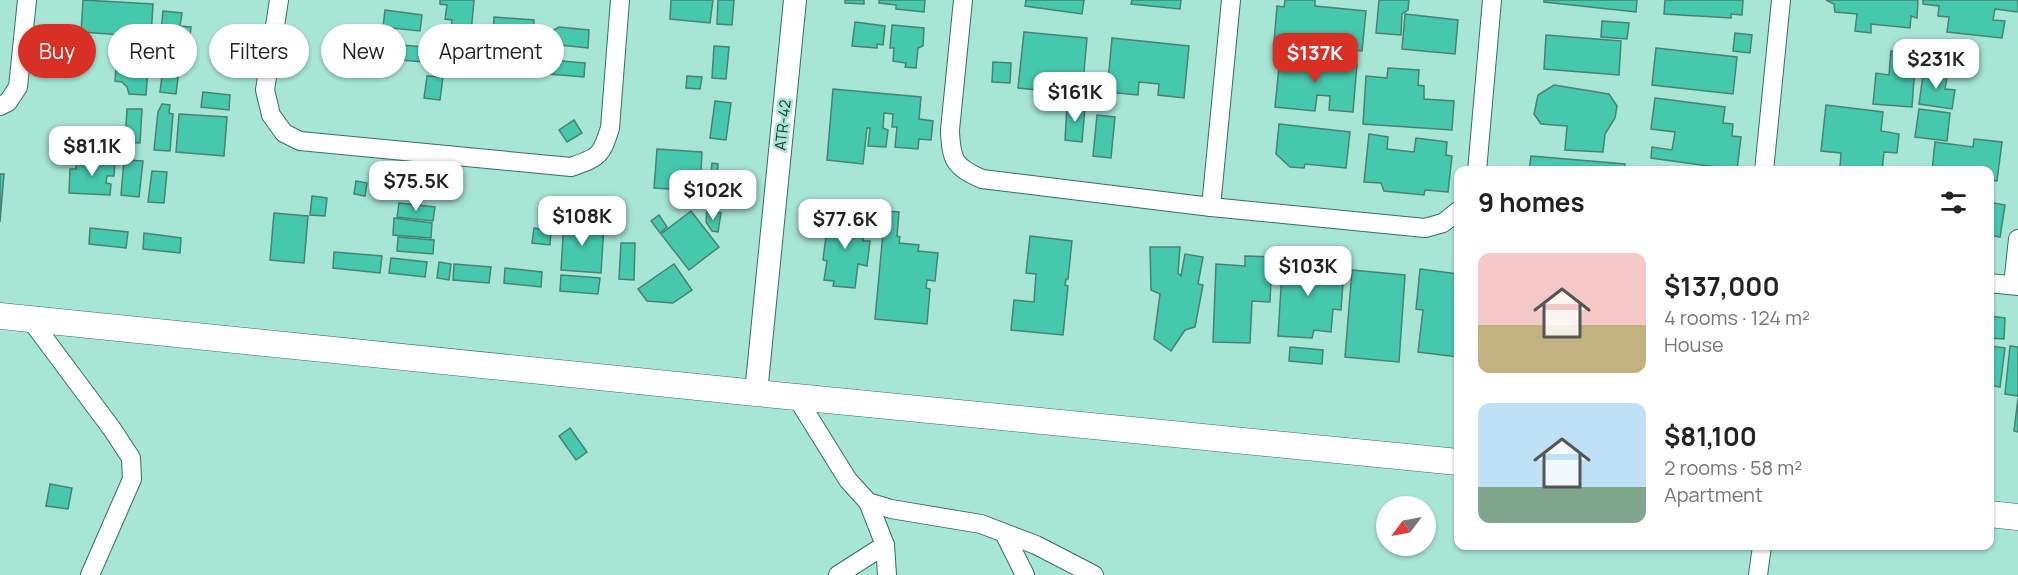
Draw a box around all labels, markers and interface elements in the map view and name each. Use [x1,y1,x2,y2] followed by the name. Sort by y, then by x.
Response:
[18,24,96,78] chip: Buy
[108,24,197,78] chip: Rent
[209,24,309,78] chip: Filters
[321,24,406,78] chip: New
[418,24,564,78] chip: Apartment
[1273,33,1357,84] pin: $137K
[1287,39,1343,66] text: $137K
[1894,39,1978,90] pin: $231K
[1907,45,1965,72] text: $231K
[1033,72,1117,123] pin: $161K
[1047,78,1103,105] text: $161K
[769,99,796,151] street label: ATR-42
[43,126,141,177] pin: $81.1K
[63,132,121,159] text: $81.1K
[367,161,465,212] pin: $75.5K
[383,167,449,194] text: $75.5K
[671,170,755,221] pin: $102K
[683,176,743,203] text: $102K
[1478,184,1585,220] text: 9 homes
[1937,186,1970,219] icon: filters
[540,196,624,247] pin: $108K
[796,199,894,250] pin: $77.6K
[552,202,612,229] text: $108K
[812,205,878,232] text: $77.6K
[1266,246,1350,297] pin: $103K
[1278,252,1338,279] text: $103K
[1664,268,1780,304] text: $137,000
[1526,277,1598,349] icon: home
[1664,304,1810,331] text: 4 rooms · 124 m²
[1664,331,1724,358] text: House
[1664,418,1757,454] text: $81,100
[1526,427,1598,499] icon: home
[1664,454,1802,481] text: 2 rooms · 58 m²
[1664,481,1763,508] text: Apartment
[1376,496,1436,556] north arrow
[1376,496,1436,556] map controls

